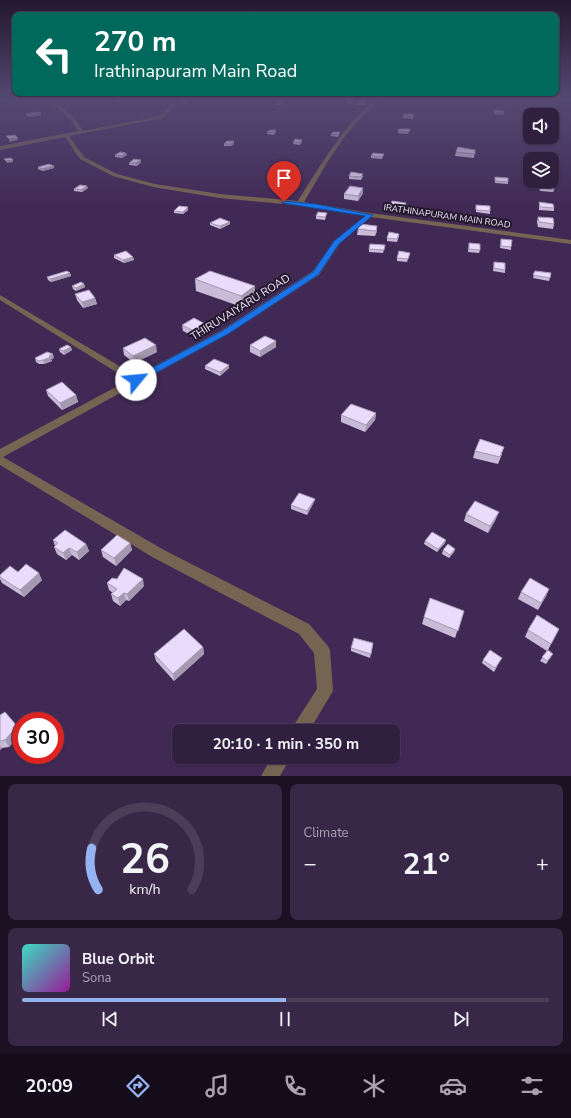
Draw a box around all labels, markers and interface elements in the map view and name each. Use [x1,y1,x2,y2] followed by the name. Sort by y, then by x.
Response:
[94,23,177,61] text: 270 m
[28,28,80,80] icon: left
[94,59,297,83] text: Irathinapuram Main Road
[523,108,559,188] map controls
[523,108,559,144] button: sound
[523,152,559,188] button: layers
[267,161,301,202] pin
[273,167,295,189] icon: arrive
[383,201,512,231] street label: IRATHINAPURAM MAIN ROAD
[188,271,293,344] street label: THIRUVAIYARU ROAD
[115,359,157,401] position arrow
[12,712,64,764] speed limit sign: 30
[213,734,359,754] text: 20:10 · 1 min · 350 m
[304,824,349,842] text: Climate
[120,831,170,888] text: 26
[403,844,450,885] text: 21°
[304,849,317,879] text: −
[536,849,549,879] text: +
[129,880,160,899] text: km/h
[82,949,154,969] text: Blue Orbit
[82,969,112,987] text: Sona
[99,1008,121,1030] icon: previous
[274,1008,296,1030] icon: pause
[450,1008,472,1030] icon: next
[124,1072,152,1100] icon: directions
[203,1072,231,1100] icon: music
[281,1072,309,1100] icon: phone
[360,1072,388,1100] icon: climate
[439,1072,467,1100] icon: car
[518,1072,546,1100] icon: filters
[25,1074,73,1098] text: 20:09

